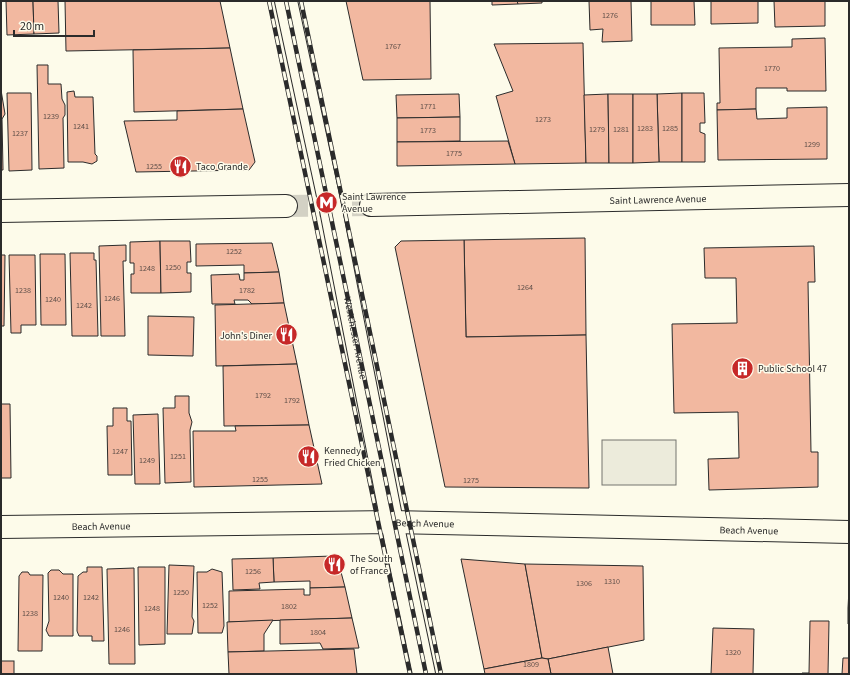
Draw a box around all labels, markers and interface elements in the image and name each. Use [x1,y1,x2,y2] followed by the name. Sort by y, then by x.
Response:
[602,10,618,21] house number: 1276
[14,12,94,38] scale bar
[20,18,44,35] text: 20 m
[385,41,401,52] house number: 1767
[764,63,780,74] house number: 1770
[420,101,436,112] house number: 1771
[43,111,59,122] house number: 1239
[535,114,551,125] house number: 1273
[73,121,89,132] house number: 1241
[637,123,653,134] house number: 1283
[662,123,678,134] house number: 1285
[589,124,605,135] house number: 1279
[613,124,629,135] house number: 1281
[420,125,436,136] house number: 1773
[12,128,28,139] house number: 1237
[804,139,820,150] house number: 1299
[446,148,462,159] house number: 1775
[168,153,194,179] restaurant icon: Taco Grande
[196,160,248,174] place label: Taco Grande
[146,161,162,172] house number: 1255
[314,189,340,215] metro station icon: Saint Lawrence Avenue
[342,190,406,216] place label: Saint Lawrence Avenue
[609,192,707,208] street label: Saint Lawrence Avenue
[226,246,242,257] house number: 1252
[165,262,181,273] house number: 1250
[139,263,155,274] house number: 1248
[517,282,533,293] house number: 1264
[15,285,31,296] house number: 1238
[239,285,255,296] house number: 1782
[104,293,120,304] house number: 1246
[45,294,61,305] house number: 1240
[340,296,370,380] street label: Westchester Avenue
[76,300,92,311] house number: 1242
[274,322,300,348] restaurant icon: John's Diner
[220,329,273,343] place label: John's Diner
[729,355,755,381] building icon: Public School 47
[758,362,827,376] place label: Public School 47
[255,390,271,401] house number: 1792
[284,395,300,406] house number: 1792
[296,443,322,469] restaurant icon: Kennedy Fried Chicken
[324,444,381,470] place label: Kennedy Fried Chicken
[112,446,128,457] house number: 1247
[170,451,186,462] house number: 1251
[139,455,155,466] house number: 1249
[252,474,268,485] house number: 1255
[463,475,479,486] house number: 1275
[395,516,454,531] street label: Beach Avenue
[72,519,130,534] street label: Beach Avenue
[719,523,778,538] street label: Beach Avenue
[321,551,347,577] restaurant icon: The South of France
[350,552,393,578] place label: The South of France
[245,566,261,577] house number: 1256
[604,576,620,587] house number: 1310
[576,578,592,589] house number: 1306
[173,587,189,598] house number: 1250
[53,592,69,603] house number: 1240
[83,592,99,603] house number: 1242
[202,600,218,611] house number: 1252
[281,601,297,612] house number: 1802
[144,603,160,614] house number: 1248
[22,608,38,619] house number: 1238
[114,624,130,635] house number: 1246
[310,627,326,638] house number: 1804
[725,647,741,658] house number: 1320
[523,659,539,670] house number: 1809

